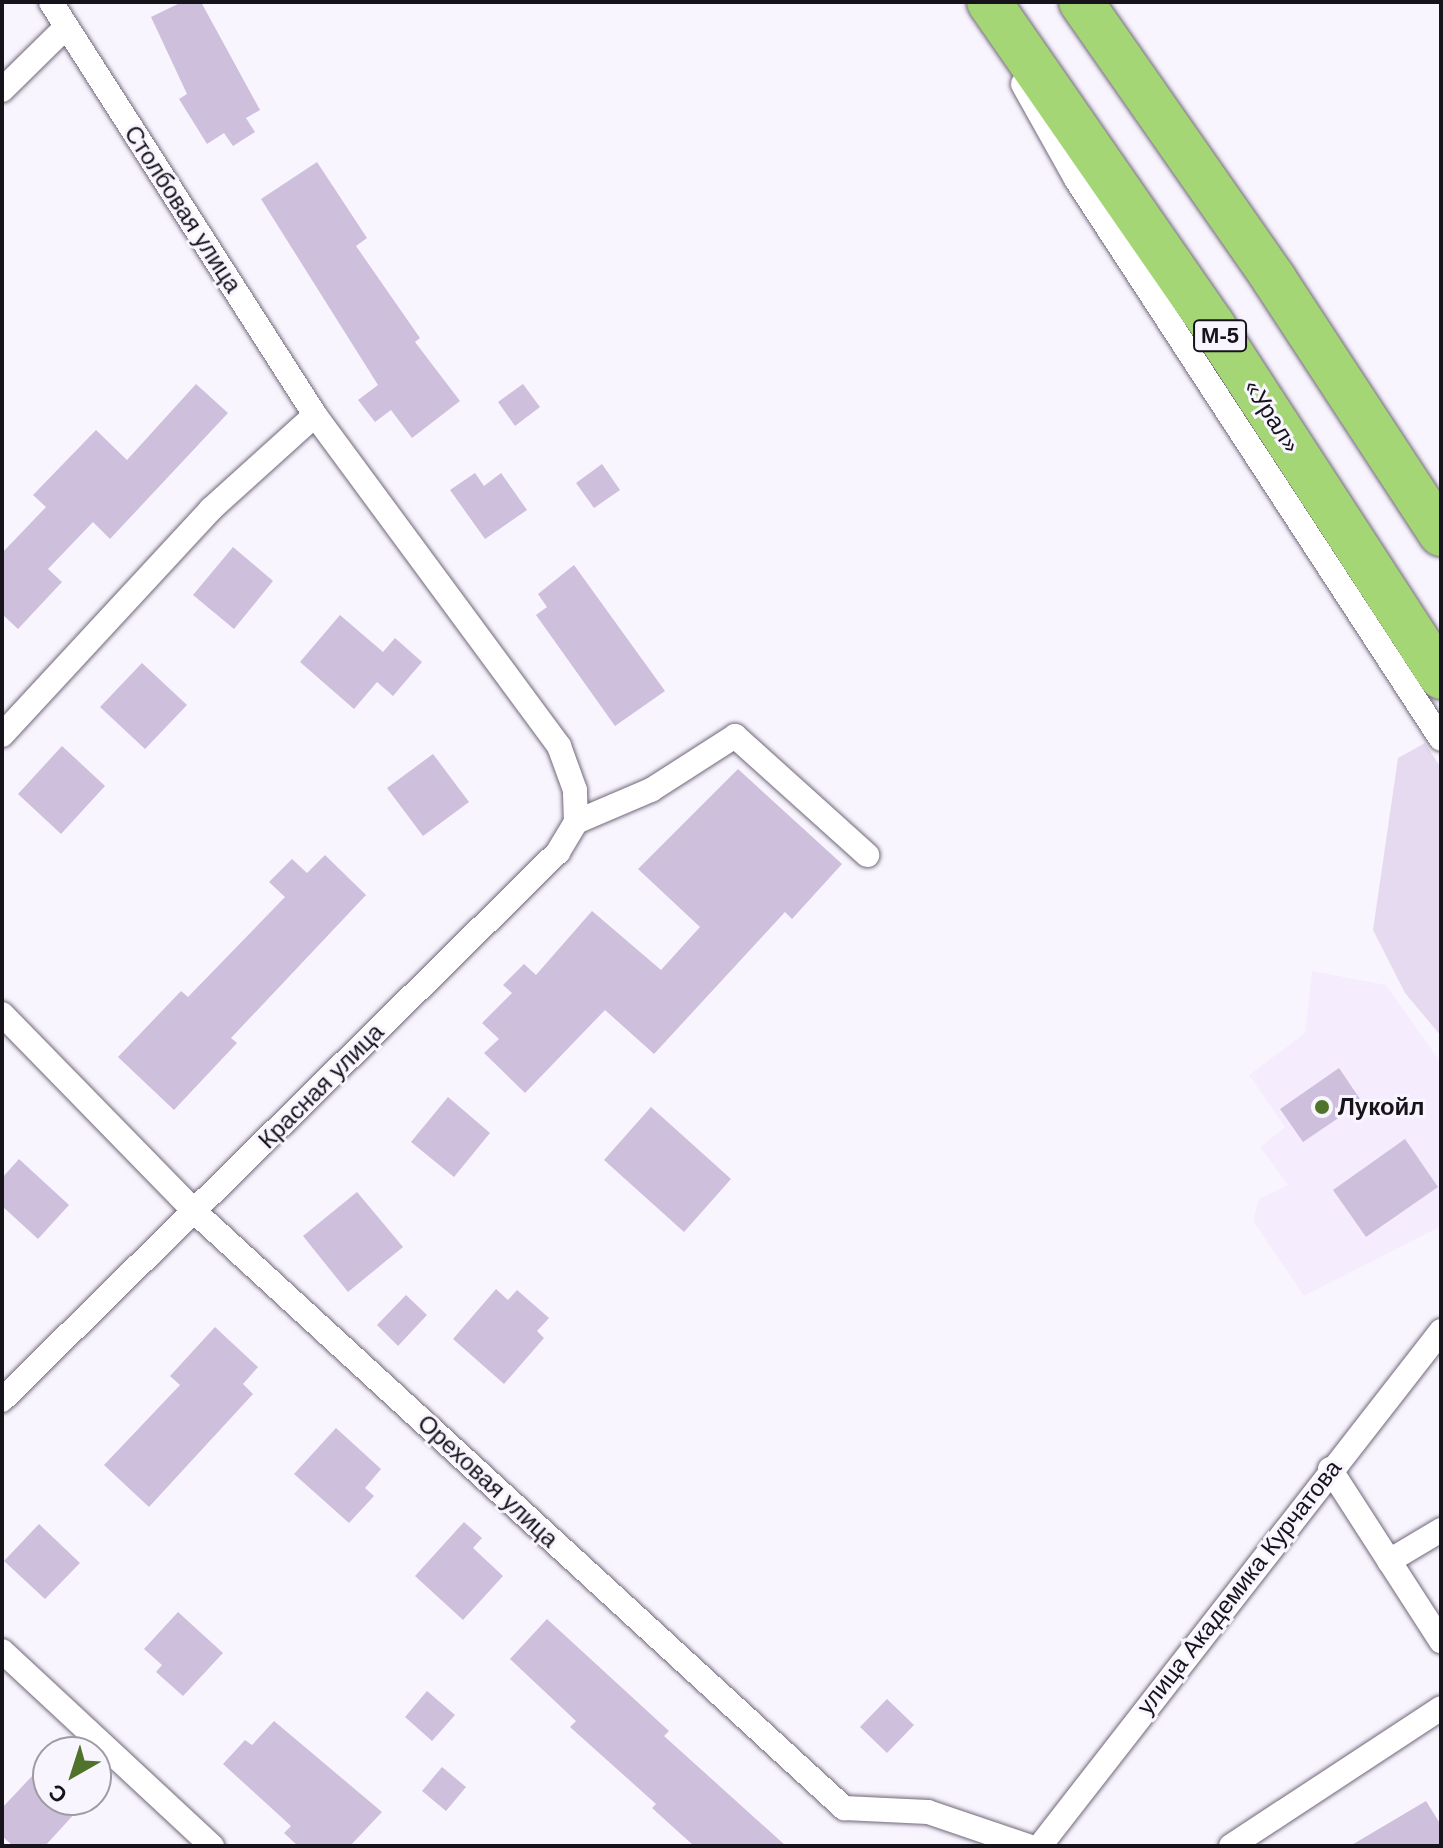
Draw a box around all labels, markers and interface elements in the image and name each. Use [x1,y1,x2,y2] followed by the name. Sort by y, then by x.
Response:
[118,120,248,298] street label: Столбовая улица
[1192,318,1248,354] road number: М-5
[1238,374,1306,458] street label: «Урал»
[253,1018,389,1154] street label: Красная улица
[1338,1093,1425,1121] place label: Лукойл
[1313,1098,1331,1116] marker: Лукойл
[412,1409,564,1553] street label: Ореховая улица
[1131,1454,1347,1720] street label: улица Академика Курчатова
[32,1736,112,1816] north arrow
[44,1779,72,1808] text: С

